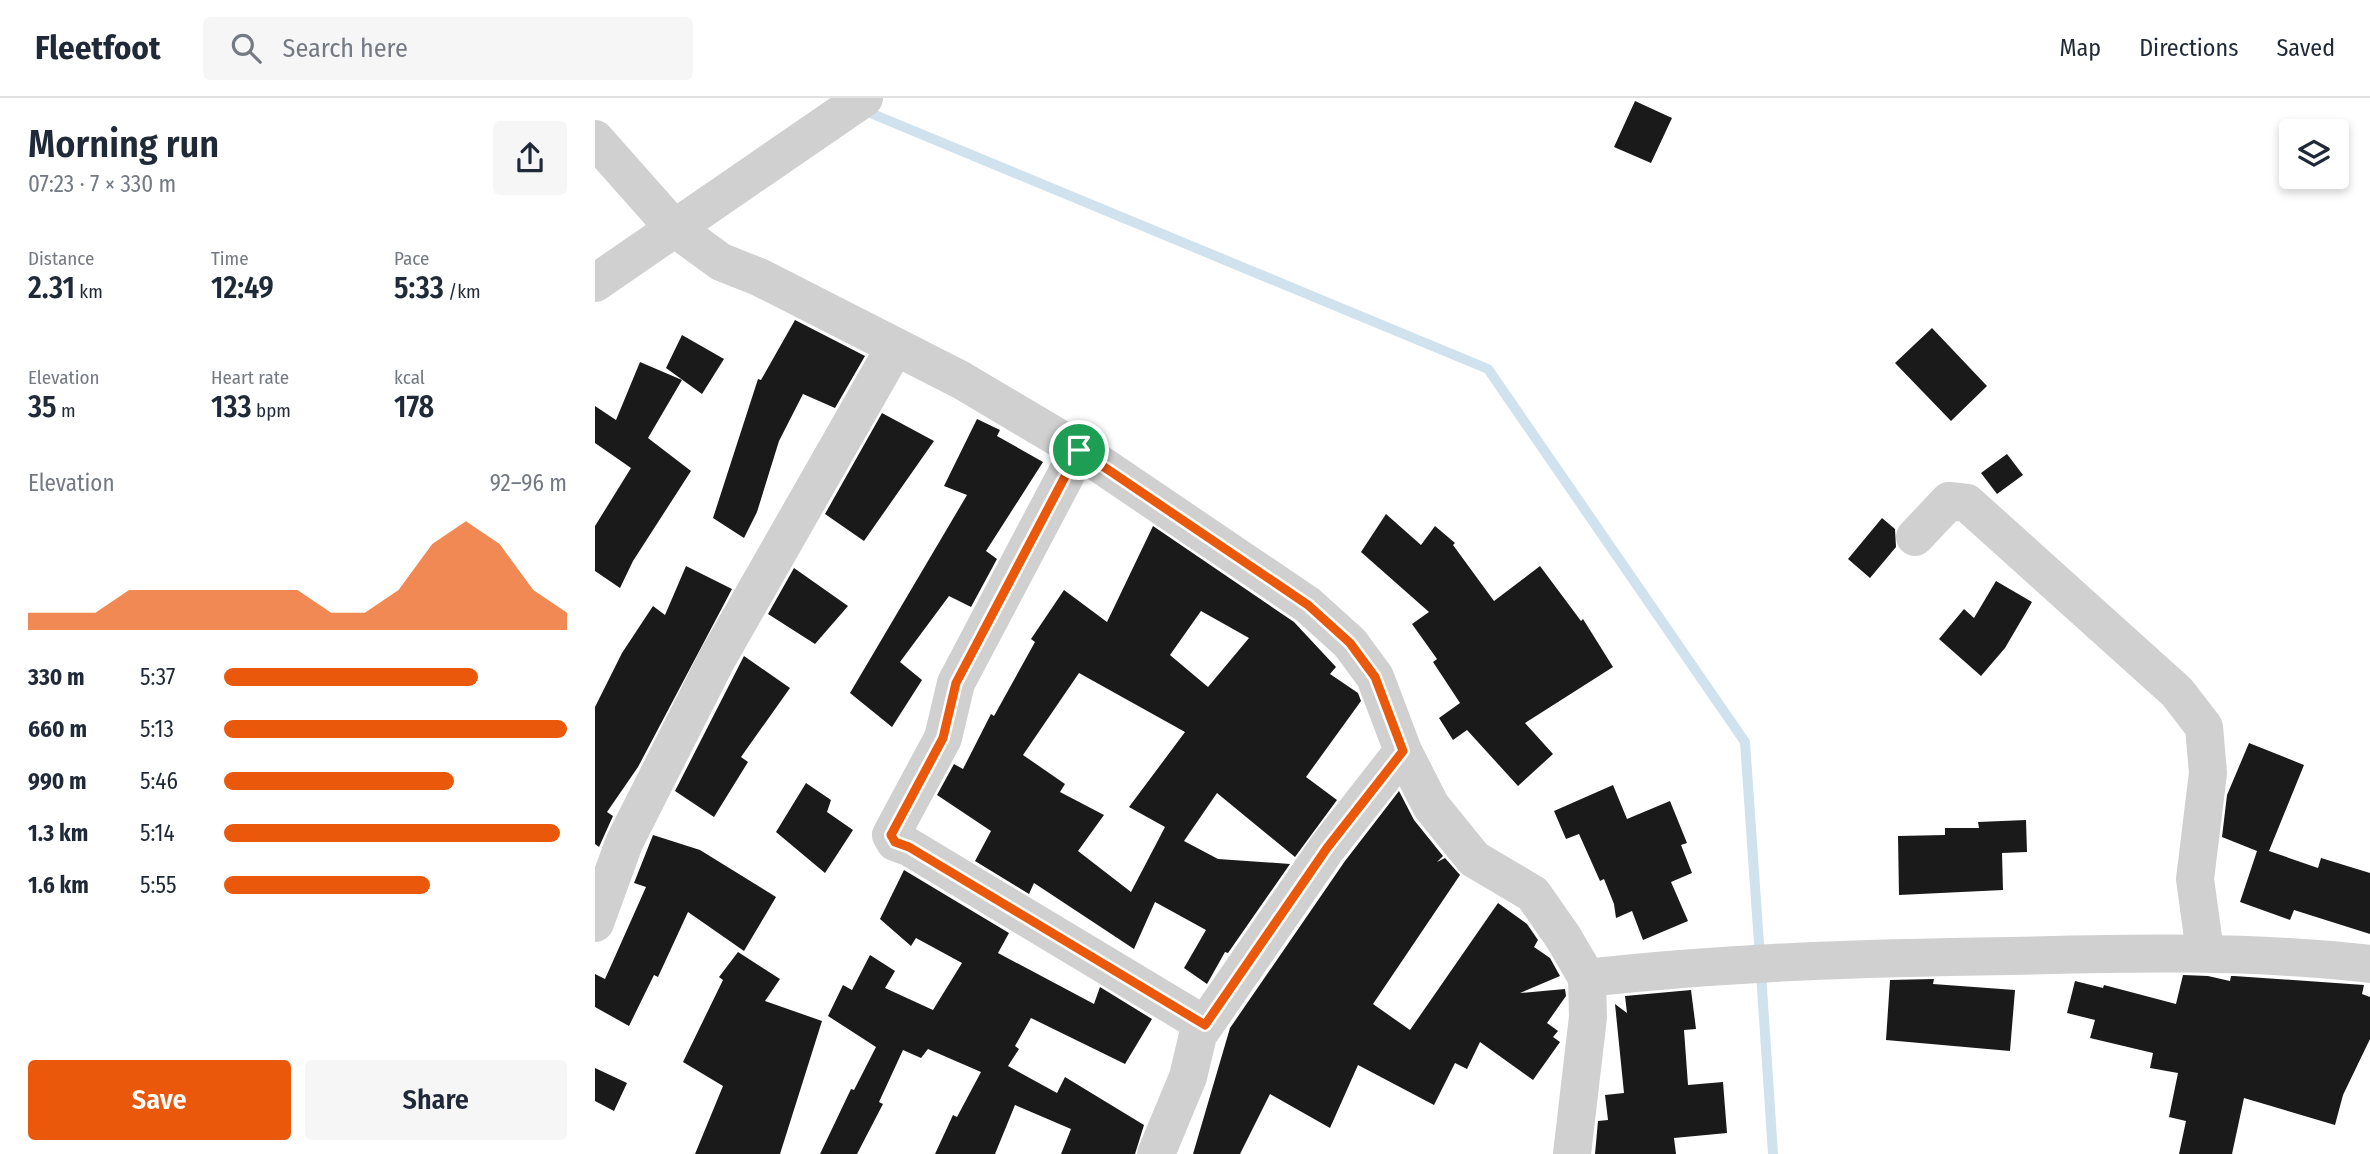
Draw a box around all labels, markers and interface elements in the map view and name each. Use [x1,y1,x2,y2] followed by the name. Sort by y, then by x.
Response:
[203,17,693,80] search box
[35,28,161,68] text: Fleetfoot
[227,29,265,67] icon: search
[283,33,408,64] text: Search here
[2060,34,2101,62] text: Map
[2139,34,2238,62] text: Directions
[2276,34,2335,62] text: Saved
[2279,119,2349,189] map controls
[2279,119,2349,189] button: layers
[28,121,219,167] text: Morning run
[493,121,567,195] button: share
[28,170,176,198] text: 07:23 · 7 × 330 m
[28,247,95,270] text: Distance
[211,247,249,270] text: Time
[394,247,429,270] text: Pace
[28,270,75,306] text: 2.31
[211,270,274,306] text: 12:49
[394,270,444,306] text: 5:33
[75,280,103,303] text: km
[444,280,481,303] text: /km
[28,366,100,389] text: Elevation
[211,366,289,389] text: Heart rate
[394,366,425,389] text: kcal
[28,389,57,425] text: 35
[211,389,252,425] text: 133
[394,389,434,425] text: 178
[57,399,76,422] text: m
[252,399,291,422] text: bpm
[1049,420,1109,480] pin
[1060,431,1098,469] icon: arrive
[28,469,115,497] text: Elevation
[490,469,567,497] text: 92–96 m
[28,663,85,691] text: 330 m
[140,663,175,691] text: 5:37
[28,715,87,743] text: 660 m
[140,715,174,743] text: 5:13
[28,767,87,795] text: 990 m
[140,767,178,795] text: 5:46
[28,819,88,847] text: 1.3 km
[140,819,175,847] text: 5:14
[28,871,89,899] text: 1.6 km
[140,871,177,899] text: 5:55
[28,1060,291,1140] button: Save
[305,1060,567,1140] button: Share

